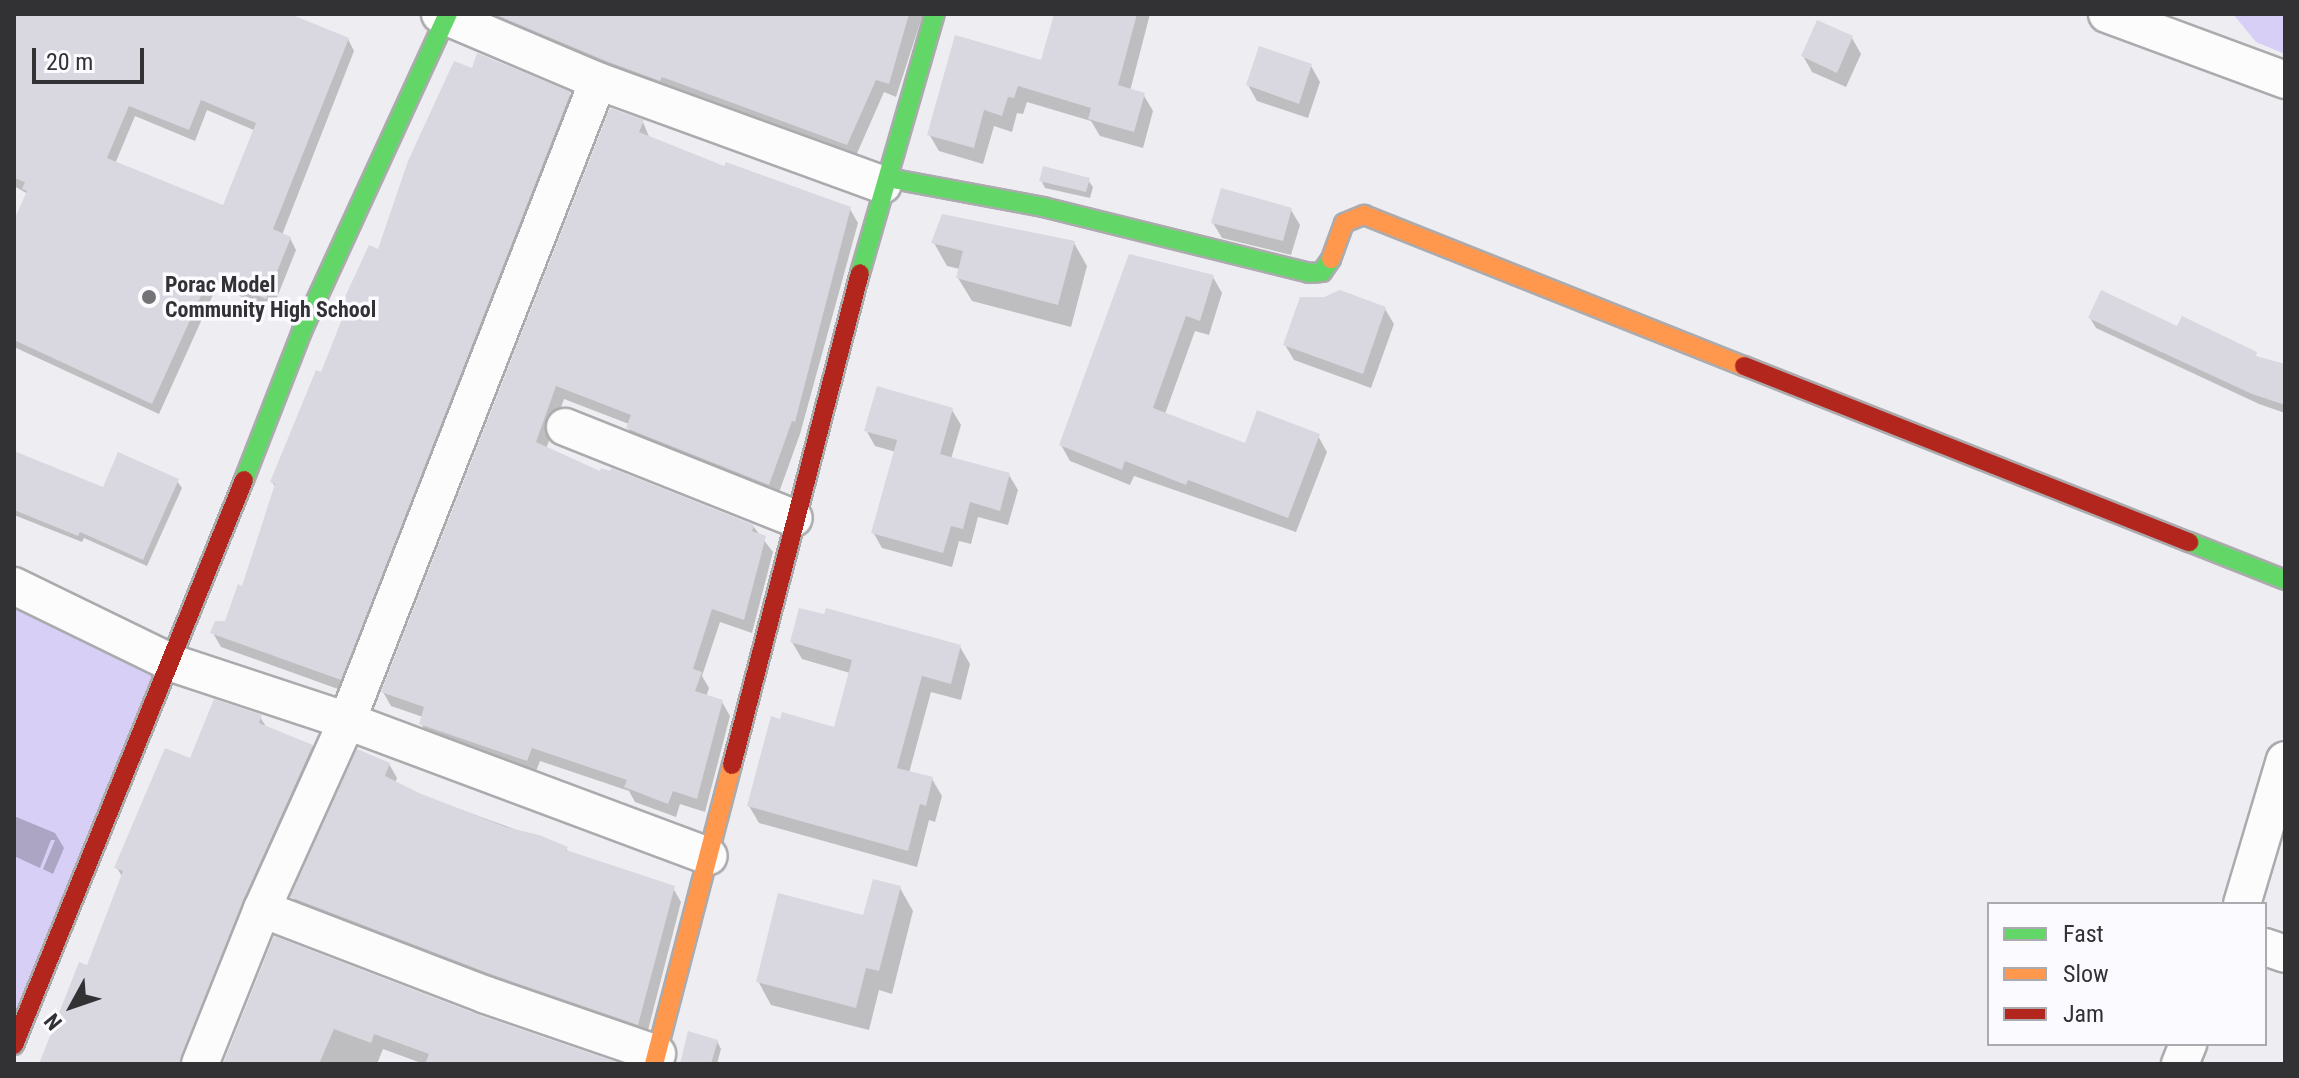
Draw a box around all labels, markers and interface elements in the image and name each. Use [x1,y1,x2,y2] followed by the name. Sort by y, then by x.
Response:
[36,32,148,82] scale bar
[46,48,93,76] text: 20 m
[165,271,376,322] place label: Porac Model Community High School
[140,288,158,306] marker: Porac Model Community High School
[1987,902,2267,1046] legend
[2063,920,2104,948] text: Fast
[2063,960,2109,988] text: Slow
[32,966,112,1046] north arrow
[2063,1000,2104,1028] text: Jam
[39,1009,67,1035] text: N

